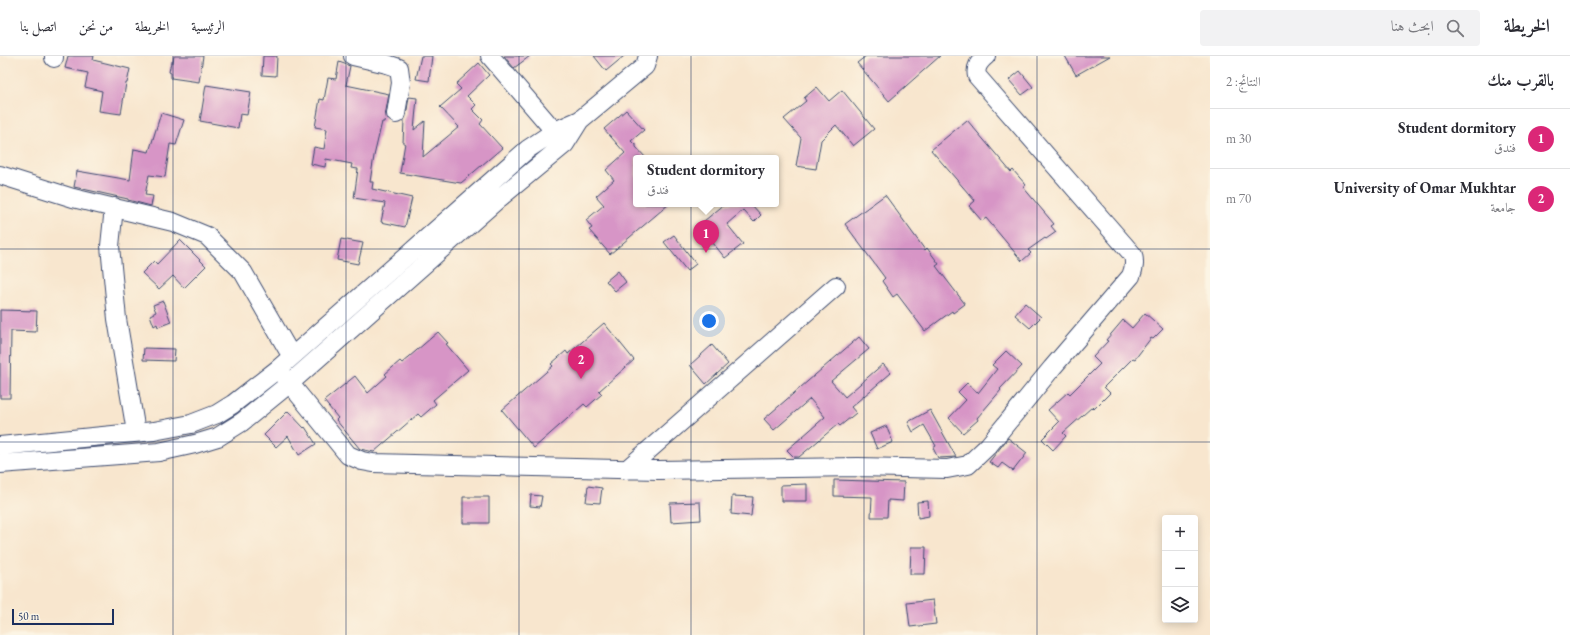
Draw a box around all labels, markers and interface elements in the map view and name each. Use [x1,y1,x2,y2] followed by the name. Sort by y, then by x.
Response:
[1200,10,1480,46] search box
[1504,13,1550,38] text: الخريطة
[1391,16,1434,35] text: ابحث هنا
[20,17,57,35] text: اتصل بنا
[79,17,113,35] text: من نحن
[135,17,169,35] text: الخريطة
[191,17,225,35] text: الرئيسية
[1444,17,1466,39] icon: search
[1487,69,1554,91] text: بالقرب منك
[1226,73,1261,90] text: النتائج: 2
[1398,118,1516,137] text: Student dormitory
[1226,130,1251,147] text: 30 m
[1538,130,1544,147] text: 1
[1494,139,1516,156] text: فندق
[633,155,779,207] popup
[647,160,765,179] text: Student dormitory
[1334,178,1516,197] text: University of Omar Mukhtar
[647,181,669,198] text: فندق
[1226,190,1251,207] text: 70 m
[1538,190,1544,207] text: 2
[1490,199,1516,216] text: جامعة
[693,220,719,253] pin: 1
[699,311,719,331] your location
[568,346,594,379] pin: 2
[1162,515,1198,623] map controls
[1162,515,1198,551] button: +
[1162,551,1198,587] button: −
[1162,587,1198,623] button: layers
[12,607,114,626] scale bar
[18,609,39,623] text: 50 m

